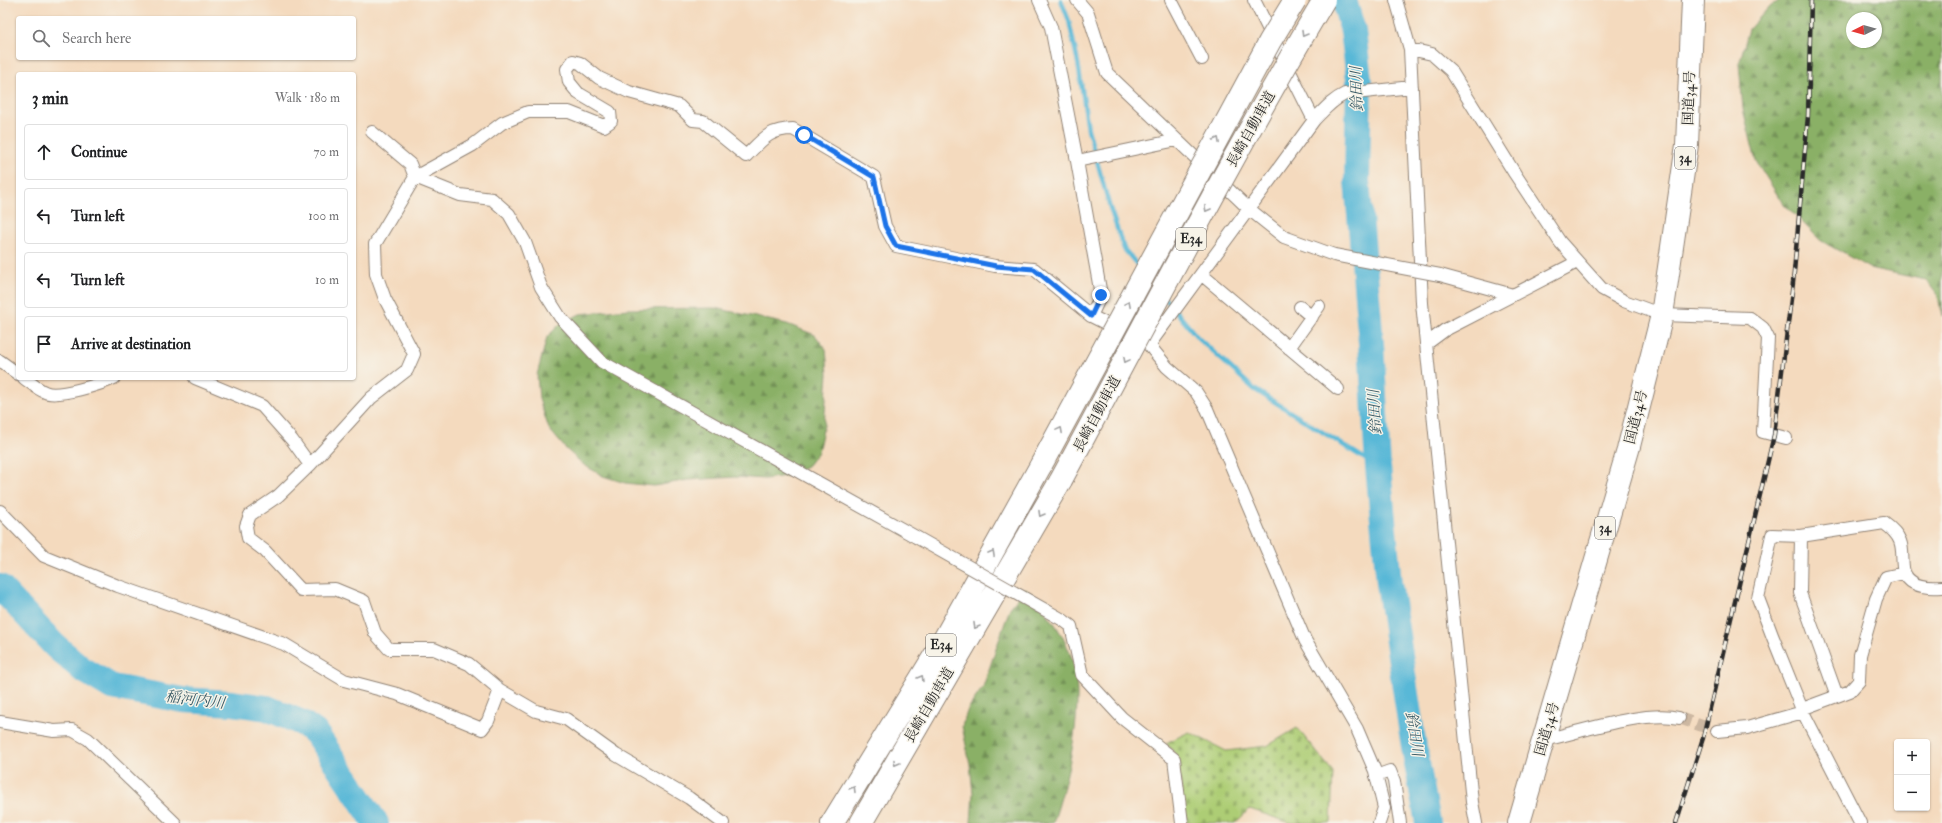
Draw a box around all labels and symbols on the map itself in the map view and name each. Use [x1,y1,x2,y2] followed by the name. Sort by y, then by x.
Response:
[1846,12,1882,48] north arrow
[1302,30,1309,37] one-way arrow
[1347,64,1367,112] water label: 鈴田川
[1680,70,1698,126] street label: 国道34号
[1223,88,1279,170] street label: 長崎自動車道
[795,126,813,144] route start
[1212,137,1219,144] one-way arrow
[1675,147,1695,169] road number: 34
[1205,204,1212,212] one-way arrow
[1176,228,1206,250] road number: E34
[1092,286,1110,304] route end
[1124,301,1131,308] one-way arrow
[1123,356,1130,363] one-way arrow
[1070,373,1124,455] street label: 長崎自動車道
[1364,387,1386,435] water label: 鈴田川
[1621,388,1651,446] street label: 国道34号
[1055,427,1062,434] one-way arrow
[1039,510,1046,517] one-way arrow
[1595,517,1615,539] road number: 34
[988,549,995,557] one-way arrow
[973,622,980,629] one-way arrow
[926,634,956,656] road number: E34
[901,664,957,746] street label: 長崎自動車道
[916,675,924,682] one-way arrow
[164,687,228,713] water label: 稲河内川
[1531,700,1563,758] street label: 国道34号
[1401,710,1427,760] water label: 鈴田川
[893,759,900,766] one-way arrow
[848,786,856,793] one-way arrow

